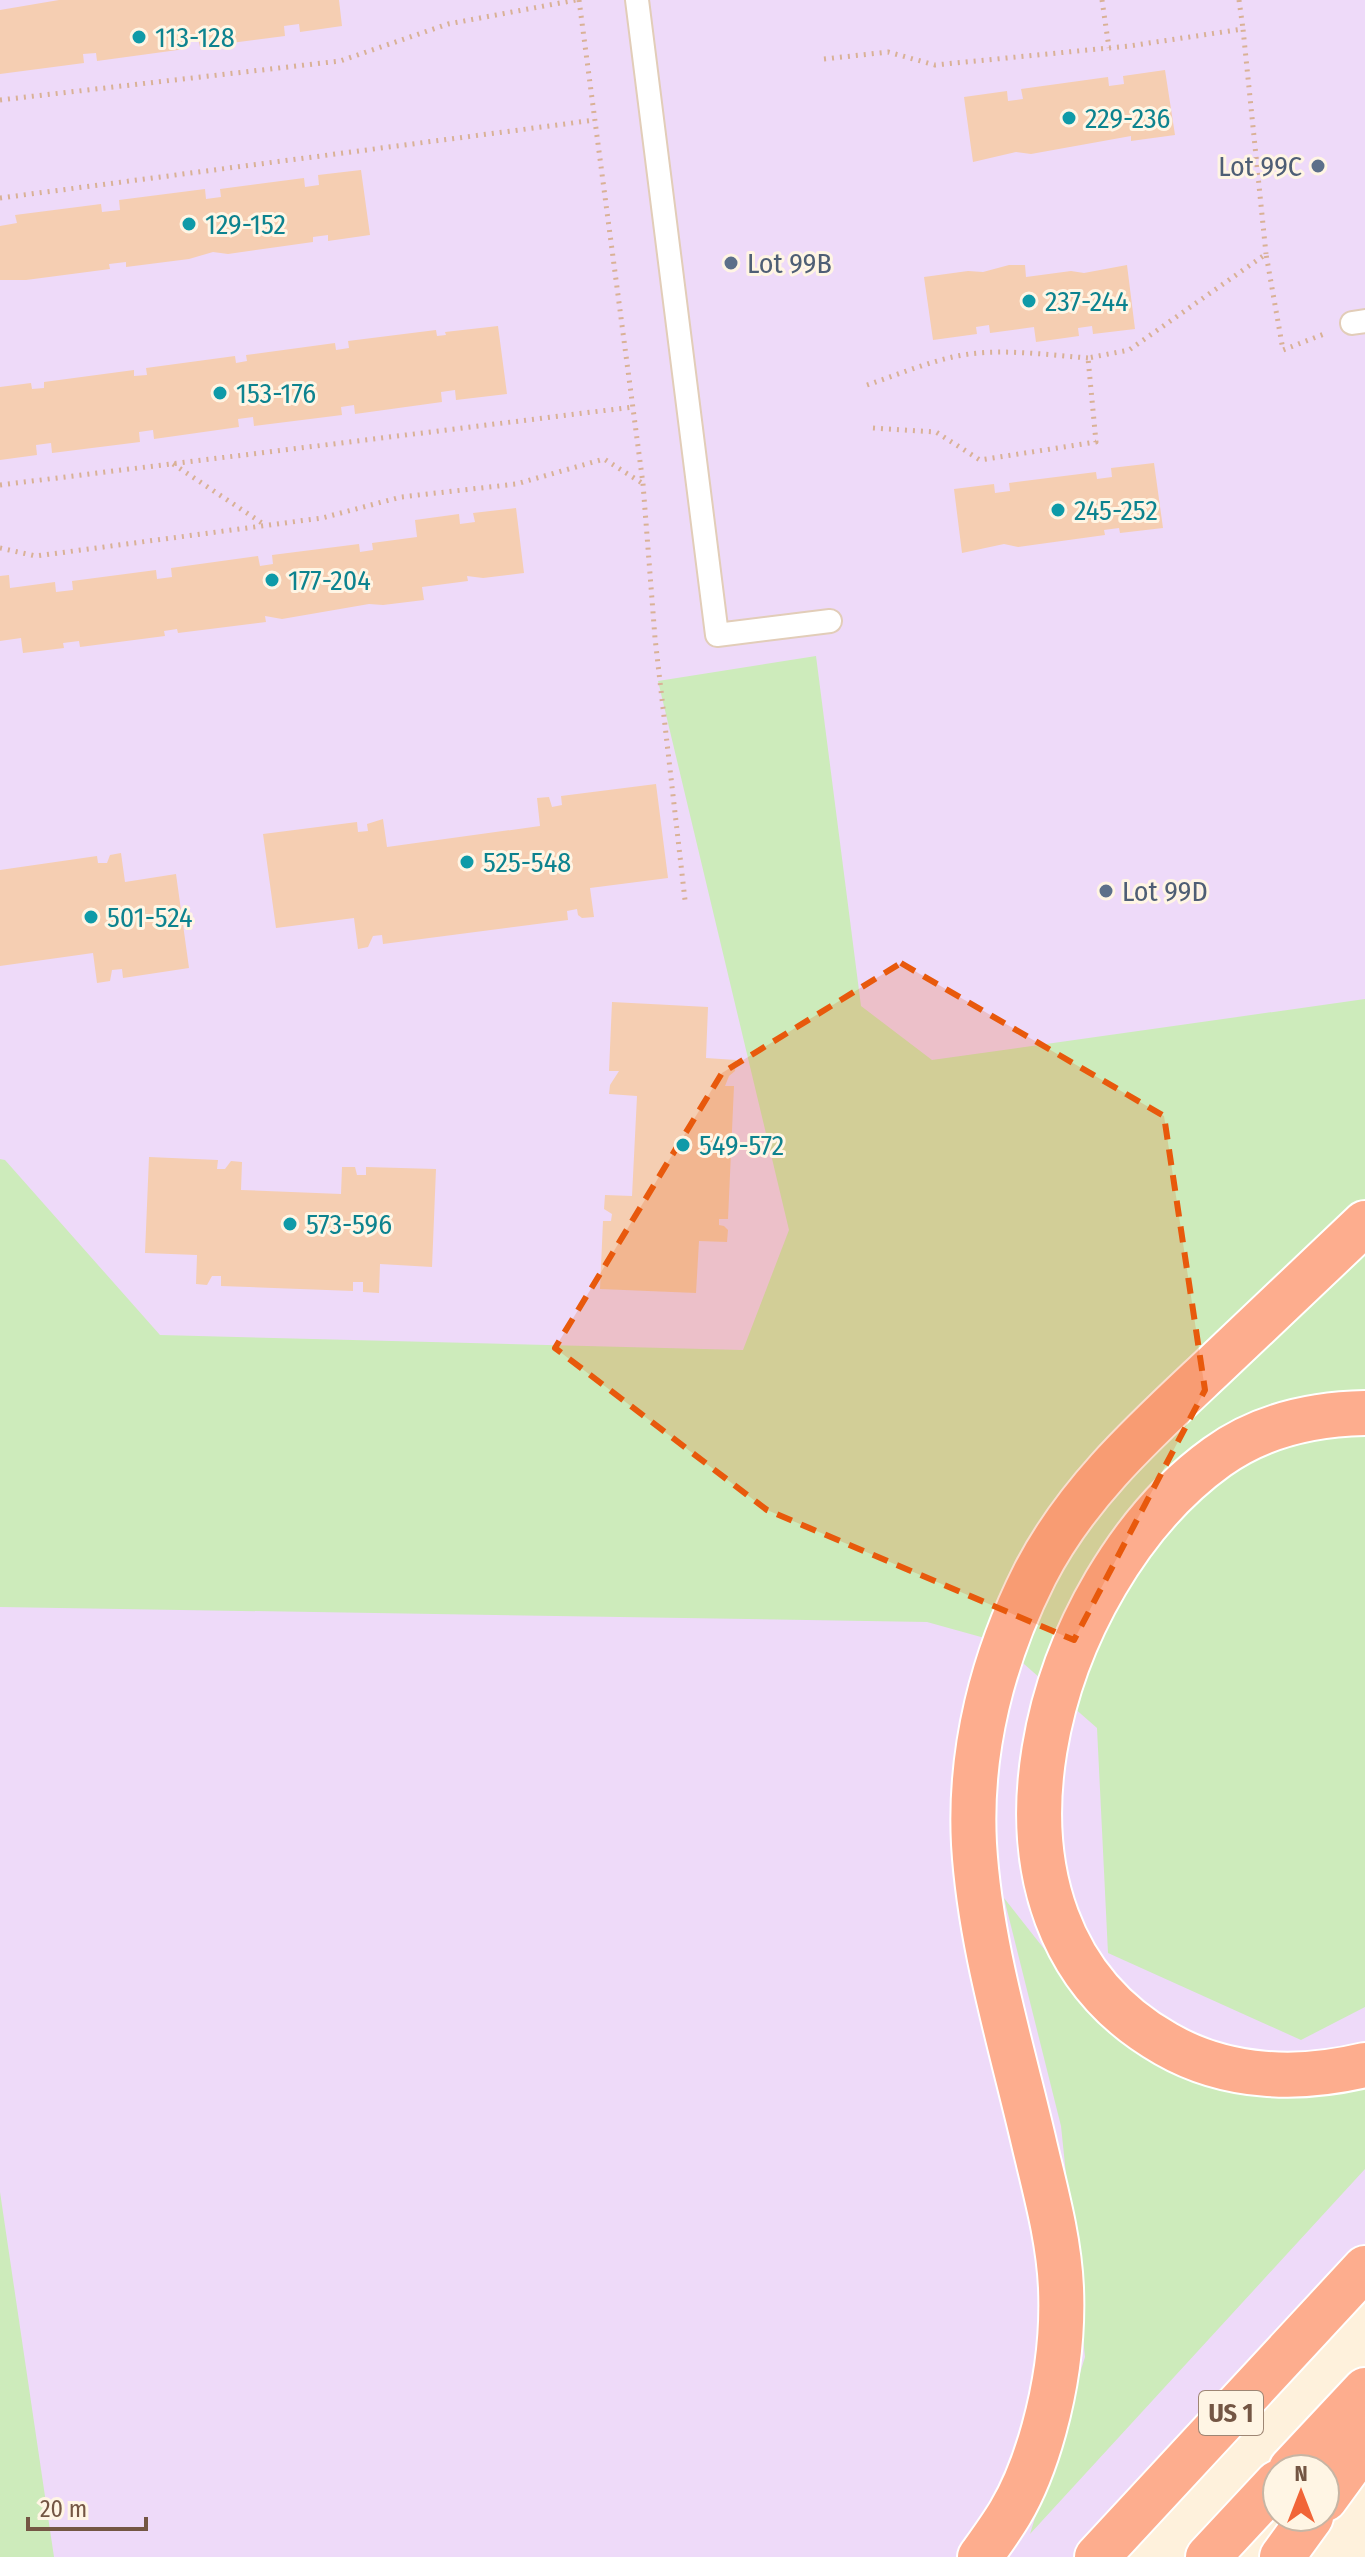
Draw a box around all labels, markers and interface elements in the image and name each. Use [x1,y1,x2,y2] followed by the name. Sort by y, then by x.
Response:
[155,21,235,54] place label: 113-128
[130,28,148,46] marker: 113-128
[1085,102,1171,135] place label: 229-236
[1060,109,1078,127] marker: 229-236
[1218,150,1302,183] place label: Lot 99C
[1309,157,1327,175] marker: Lot 99C
[205,208,286,241] place label: 129-152
[180,215,198,233] marker: 129-152
[747,247,832,280] place label: Lot 99B
[722,254,740,272] marker: Lot 99B
[1045,285,1129,318] place label: 237-244
[1020,292,1038,310] marker: 237-244
[236,377,316,410] place label: 153-176
[211,384,229,402] marker: 153-176
[1074,494,1158,527] place label: 245-252
[1049,501,1067,519] marker: 245-252
[288,564,371,597] place label: 177-204
[263,571,281,589] marker: 177-204
[483,846,571,879] place label: 525-548
[458,853,476,871] marker: 525-548
[1122,875,1208,908] place label: Lot 99D
[1097,882,1115,900] marker: Lot 99D
[107,901,193,934] place label: 501-524
[82,908,100,926] marker: 501-524
[699,1129,784,1162] place label: 549-572
[674,1136,692,1154] marker: 549-572
[306,1208,392,1241] place label: 573-596
[281,1215,299,1233] marker: 573-596
[1199,2391,1263,2435] road number: US 1
[1261,2453,1341,2533] north arrow
[1294,2460,1308,2487] text: N
[28,2481,146,2531] scale bar
[40,2495,87,2523] text: 20 m

